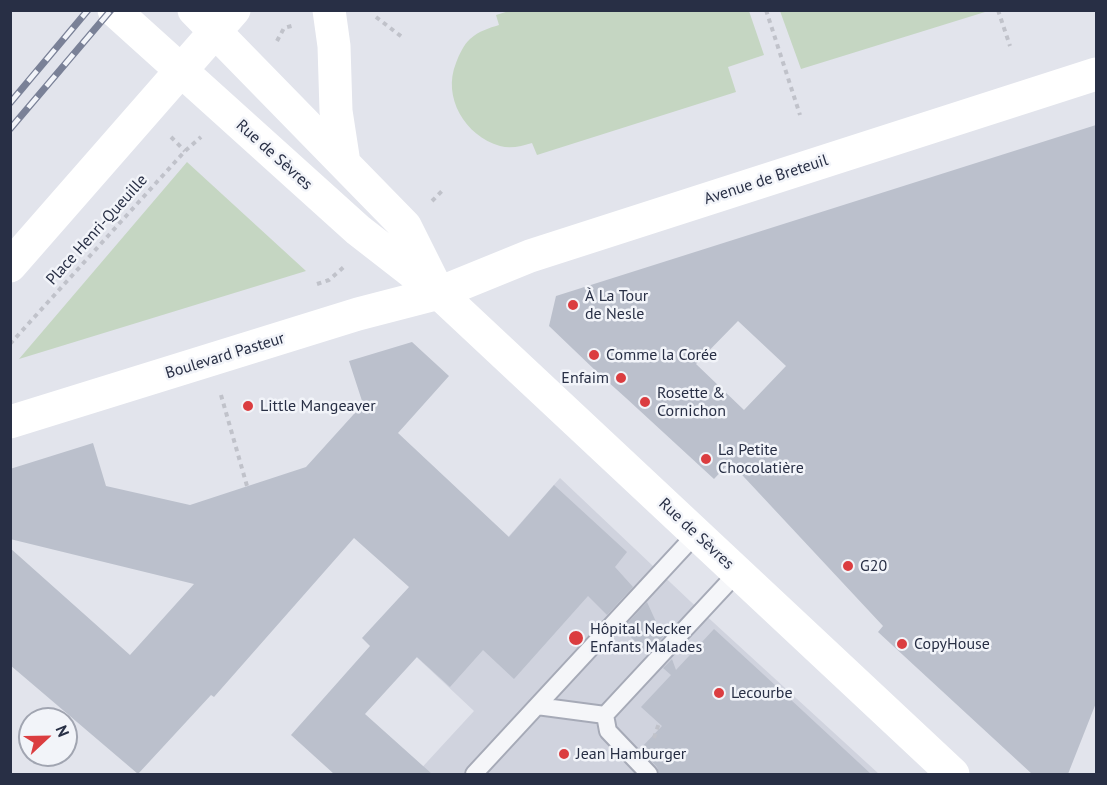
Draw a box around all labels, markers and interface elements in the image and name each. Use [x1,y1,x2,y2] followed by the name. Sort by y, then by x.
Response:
[232,116,316,194] street label: Rue de Sèvres
[702,151,830,209] street label: Avenue de Breteuil
[42,171,152,289] street label: Place Henri-Queuille
[585,286,648,324] place label: À La Tour de Nesle
[566,298,580,312] marker: À La Tour de Nesle
[163,329,287,383] street label: Boulevard Pasteur
[606,345,717,365] place label: Comme la Corée
[587,348,601,362] marker: Comme la Corée
[561,368,609,388] place label: Enfaim
[614,371,628,385] marker: Enfaim
[657,383,726,421] place label: Rosette & Cornichon
[638,395,652,409] marker: Rosette & Cornichon
[260,396,376,416] place label: Little Mangeaver
[241,399,255,413] marker: Little Mangeaver
[718,440,804,478] place label: La Petite Chocolatière
[699,452,713,466] marker: La Petite Chocolatière
[654,494,738,574] street label: Rue de Sèvres
[860,556,887,576] place label: G20
[841,559,855,573] marker: G20
[590,619,702,657] place label: Hôpital Necker Enfants Malades
[567,629,585,647] marker: Hôpital Necker Enfants Malades
[914,634,990,654] place label: CopyHouse
[895,637,909,651] marker: CopyHouse
[731,683,793,703] place label: Lecourbe
[712,686,726,700] marker: Lecourbe
[18,707,78,767] north arrow
[52,722,74,740] text: N
[576,744,686,764] place label: Jean Hamburger
[557,747,571,761] marker: Jean Hamburger

